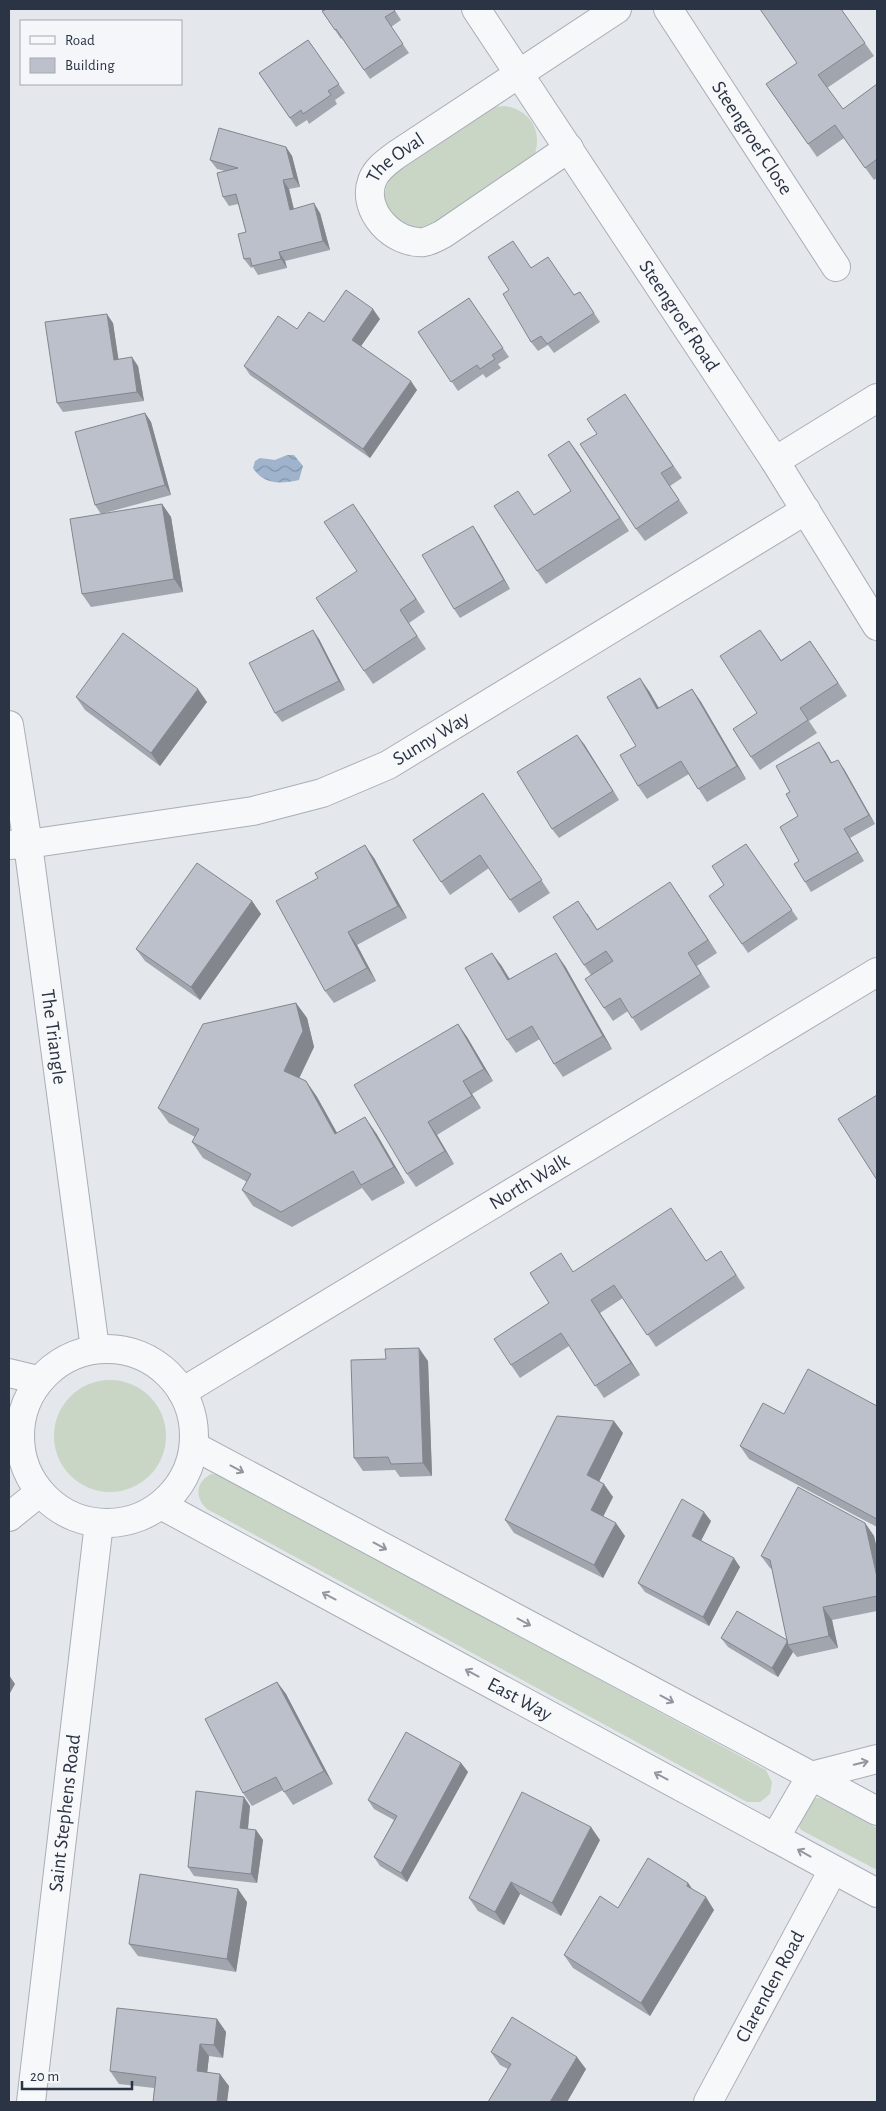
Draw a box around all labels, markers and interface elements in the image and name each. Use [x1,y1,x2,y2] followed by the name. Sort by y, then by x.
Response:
[20,20,182,85] legend
[65,33,95,48] text: Road
[65,58,115,73] text: Building
[708,78,796,198] street label: Steengroef Close
[363,129,428,186] street label: The Oval
[635,257,723,375] street label: Steengroef Road
[389,708,473,770] street label: Sunny Way
[37,988,70,1086] street label: The Triangle
[486,1150,573,1214] street label: North Walk
[229,1465,244,1475] one-way arrow
[373,1541,388,1551] one-way arrow
[322,1591,337,1600] one-way arrow
[516,1618,530,1628] one-way arrow
[465,1668,480,1678] one-way arrow
[484,1674,556,1725] street label: East Way
[659,1695,674,1704] one-way arrow
[46,1733,84,1893] street label: Saint Stephens Road
[853,1758,869,1767] one-way arrow
[654,1771,669,1780] one-way arrow
[797,1848,811,1858] one-way arrow
[732,1928,808,2046] street label: Clarenden Road
[22,2058,132,2090] scale bar
[30,2069,59,2084] text: 20 m

